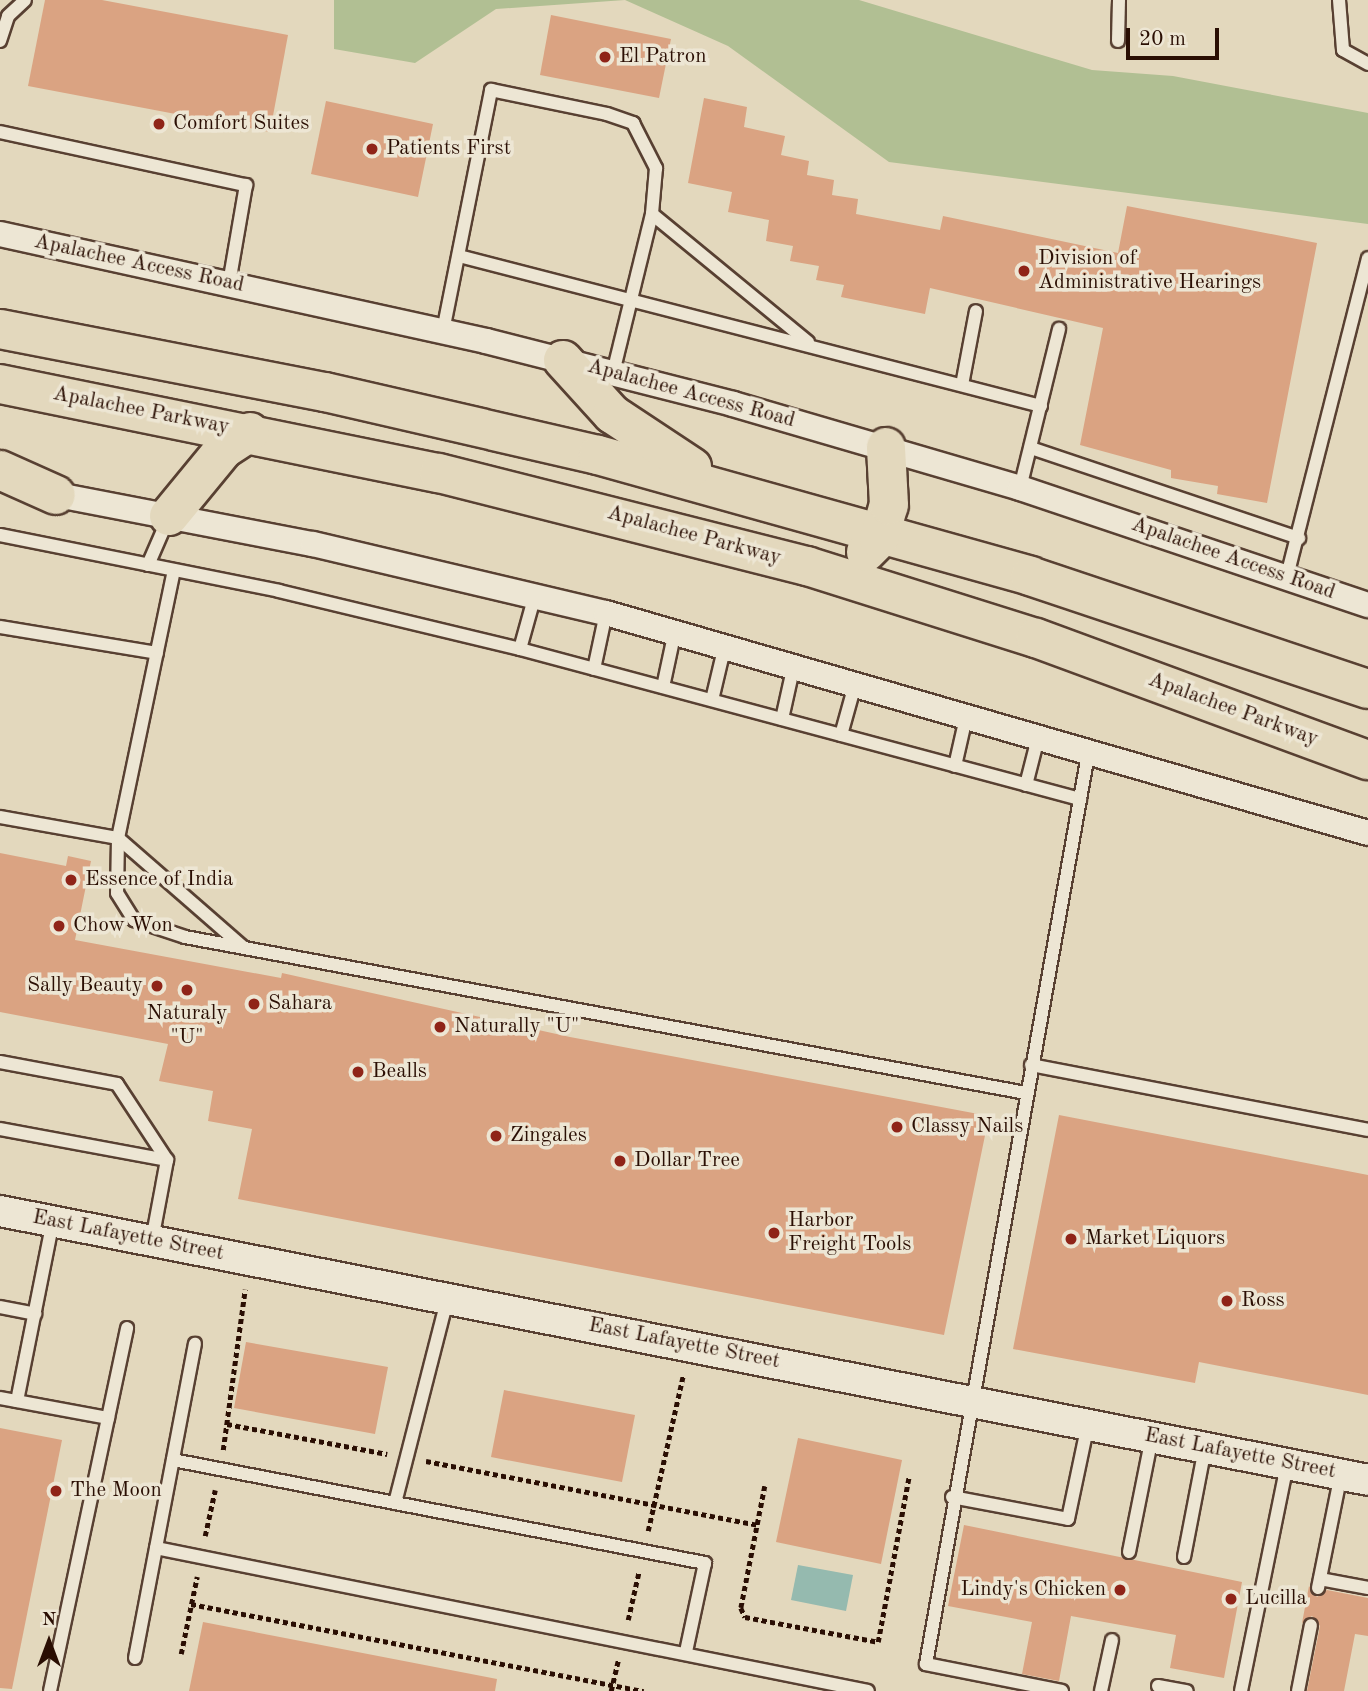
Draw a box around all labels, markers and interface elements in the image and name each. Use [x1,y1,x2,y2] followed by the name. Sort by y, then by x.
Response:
[1130,14,1223,58] scale bar
[1139,29,1186,50] text: 20 m
[619,44,706,70] place label: El Patron
[597,49,613,65] marker: El Patron
[173,111,309,137] place label: Comfort Suites
[151,116,167,132] marker: Comfort Suites
[386,136,511,162] place label: Patients First
[364,141,380,157] marker: Patients First
[32,229,246,299] street label: Apalachee Access Road
[1038,246,1261,296] place label: Division of Administrative Hearings
[1016,263,1032,279] marker: Division of Administrative Hearings
[584,354,798,434] street label: Apalachee Access Road
[51,382,231,440] street label: Apalachee Parkway
[604,501,784,571] street label: Apalachee Parkway
[1128,512,1338,606] street label: Apalachee Access Road
[1145,668,1321,752] street label: Apalachee Parkway
[85,867,233,893] place label: Essence of India
[63,872,79,888] marker: Essence of India
[73,913,173,939] place label: Chow Won
[51,918,67,934] marker: Chow Won
[27,973,143,999] place label: Sally Beauty
[149,978,165,994] marker: Sally Beauty
[179,982,195,998] marker: Naturaly "U"
[268,991,332,1017] place label: Sahara
[246,996,262,1012] marker: Sahara
[147,1001,227,1051] place label: Naturaly "U"
[454,1014,579,1040] place label: Naturally "U"
[432,1019,448,1035] marker: Naturally "U"
[372,1059,427,1085] place label: Bealls
[350,1064,366,1080] marker: Bealls
[911,1114,1023,1140] place label: Classy Nails
[889,1119,905,1135] marker: Classy Nails
[510,1123,587,1149] place label: Zingales
[488,1128,504,1144] marker: Zingales
[634,1148,740,1174] place label: Dollar Tree
[612,1153,628,1169] marker: Dollar Tree
[30,1205,226,1267] street label: East Lafayette Street
[788,1208,911,1258] place label: Harbor Freight Tools
[766,1225,782,1241] marker: Harbor Freight Tools
[1085,1226,1225,1252] place label: Market Liquors
[1063,1231,1079,1247] marker: Market Liquors
[1241,1288,1285,1314] place label: Ross
[1219,1293,1235,1309] marker: Ross
[586,1313,782,1375] street label: East Lafayette Street
[1142,1423,1338,1485] street label: East Lafayette Street
[70,1478,162,1504] place label: The Moon
[48,1483,64,1499] marker: The Moon
[961,1577,1106,1603] place label: Lindy's Chicken
[1112,1582,1128,1598] marker: Lindy's Chicken
[1245,1586,1307,1612] place label: Lucilla
[1223,1591,1239,1607] marker: Lucilla
[14,1607,84,1677] north arrow
[42,1611,56,1630] text: N

